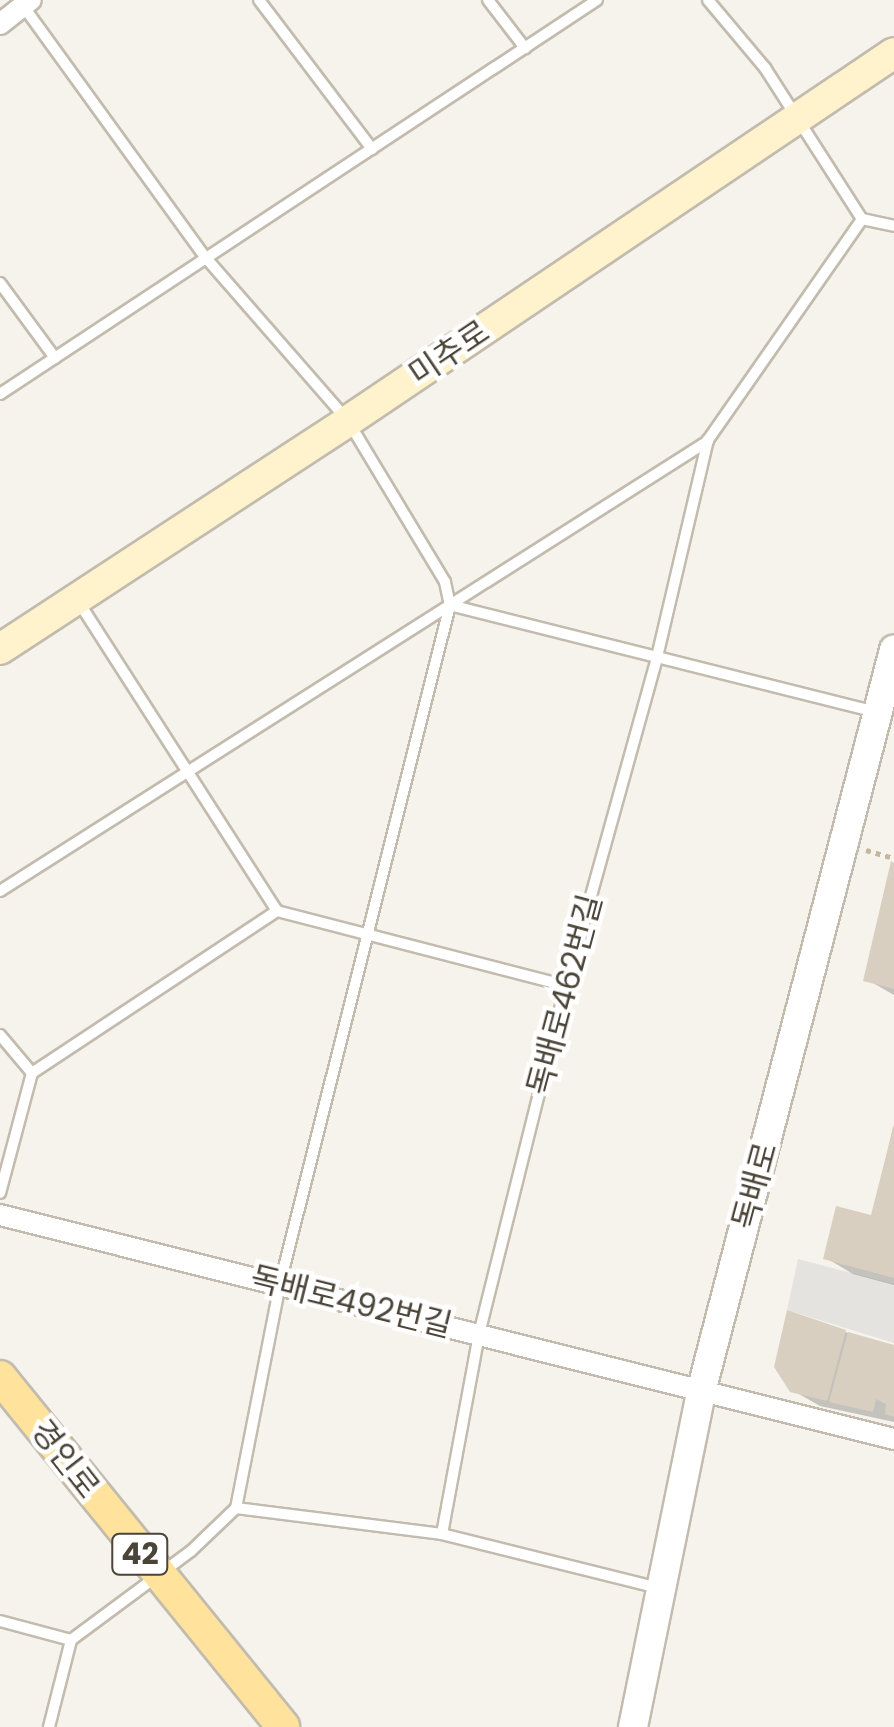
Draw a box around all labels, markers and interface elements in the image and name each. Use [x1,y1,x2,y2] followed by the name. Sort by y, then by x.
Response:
[402,312,496,394] street label: 미추로
[520,891,610,1099] street label: 독배로462번길
[725,1138,785,1234] street label: 독배로
[246,1258,456,1346] street label: 독배로492번길
[23,1412,107,1506] street label: 경인로
[110,1529,170,1579] road number: 42

